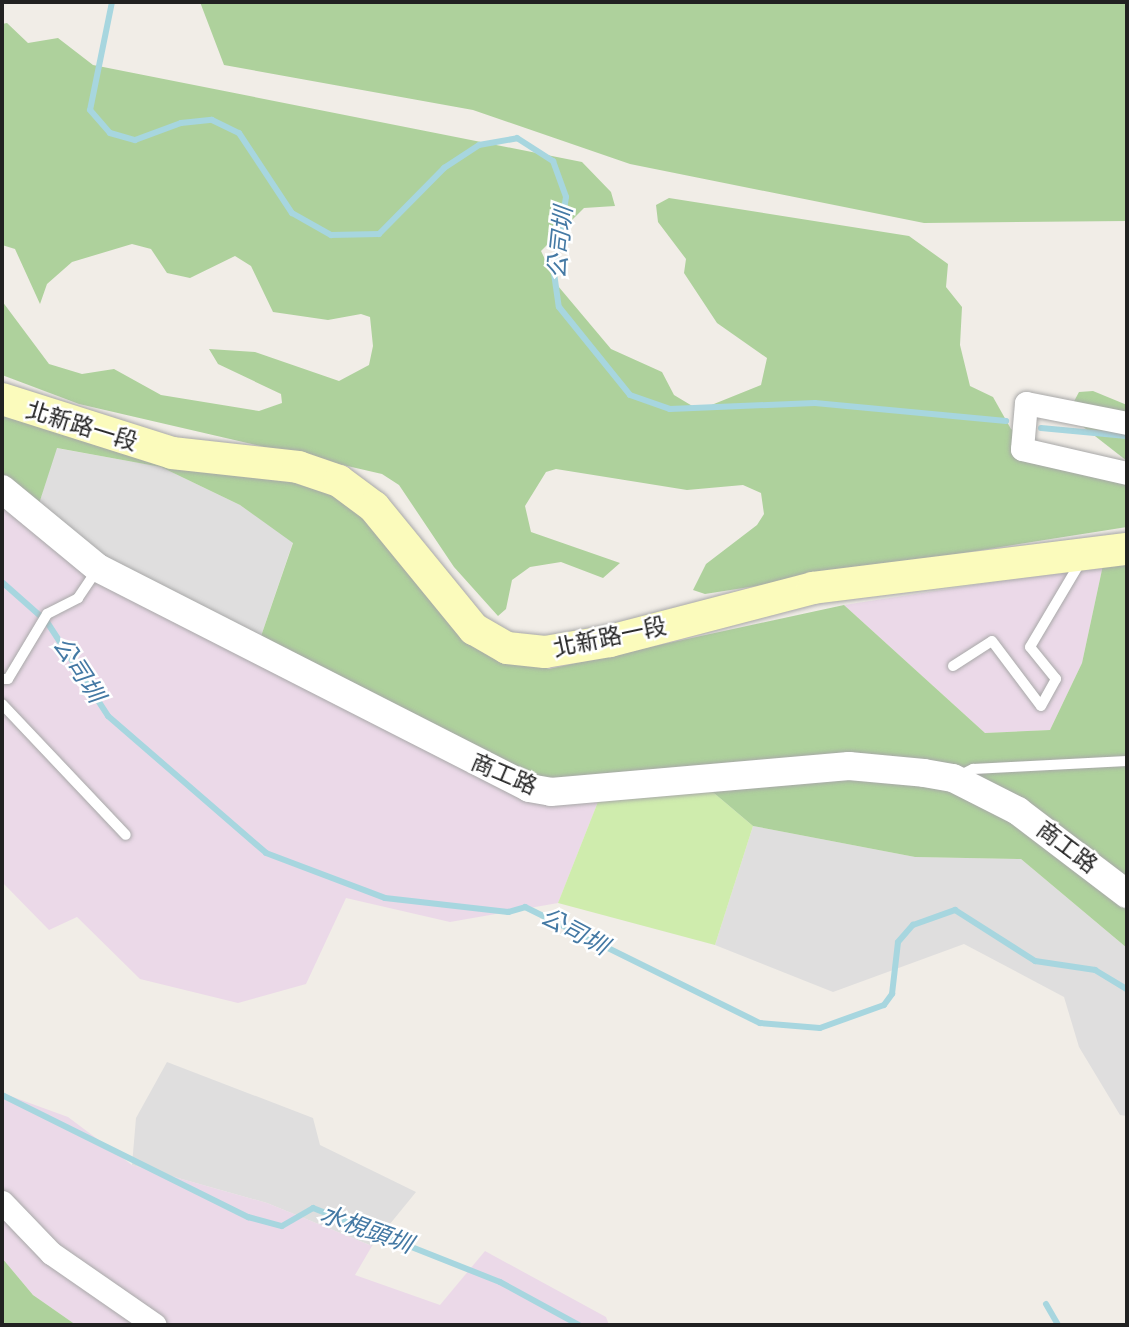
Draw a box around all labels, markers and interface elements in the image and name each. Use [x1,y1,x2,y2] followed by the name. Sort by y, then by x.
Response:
[543,206,579,280] water label: 公司圳
[23,396,141,456] street label: 北新路一段
[551,612,669,662] street label: 北新路一段
[46,632,110,708] water label: 公司圳
[467,748,541,800] street label: 商工路
[1031,815,1103,879] street label: 商工路
[535,902,613,962] water label: 公司圳
[316,1200,416,1260] water label: 水梘頭圳

